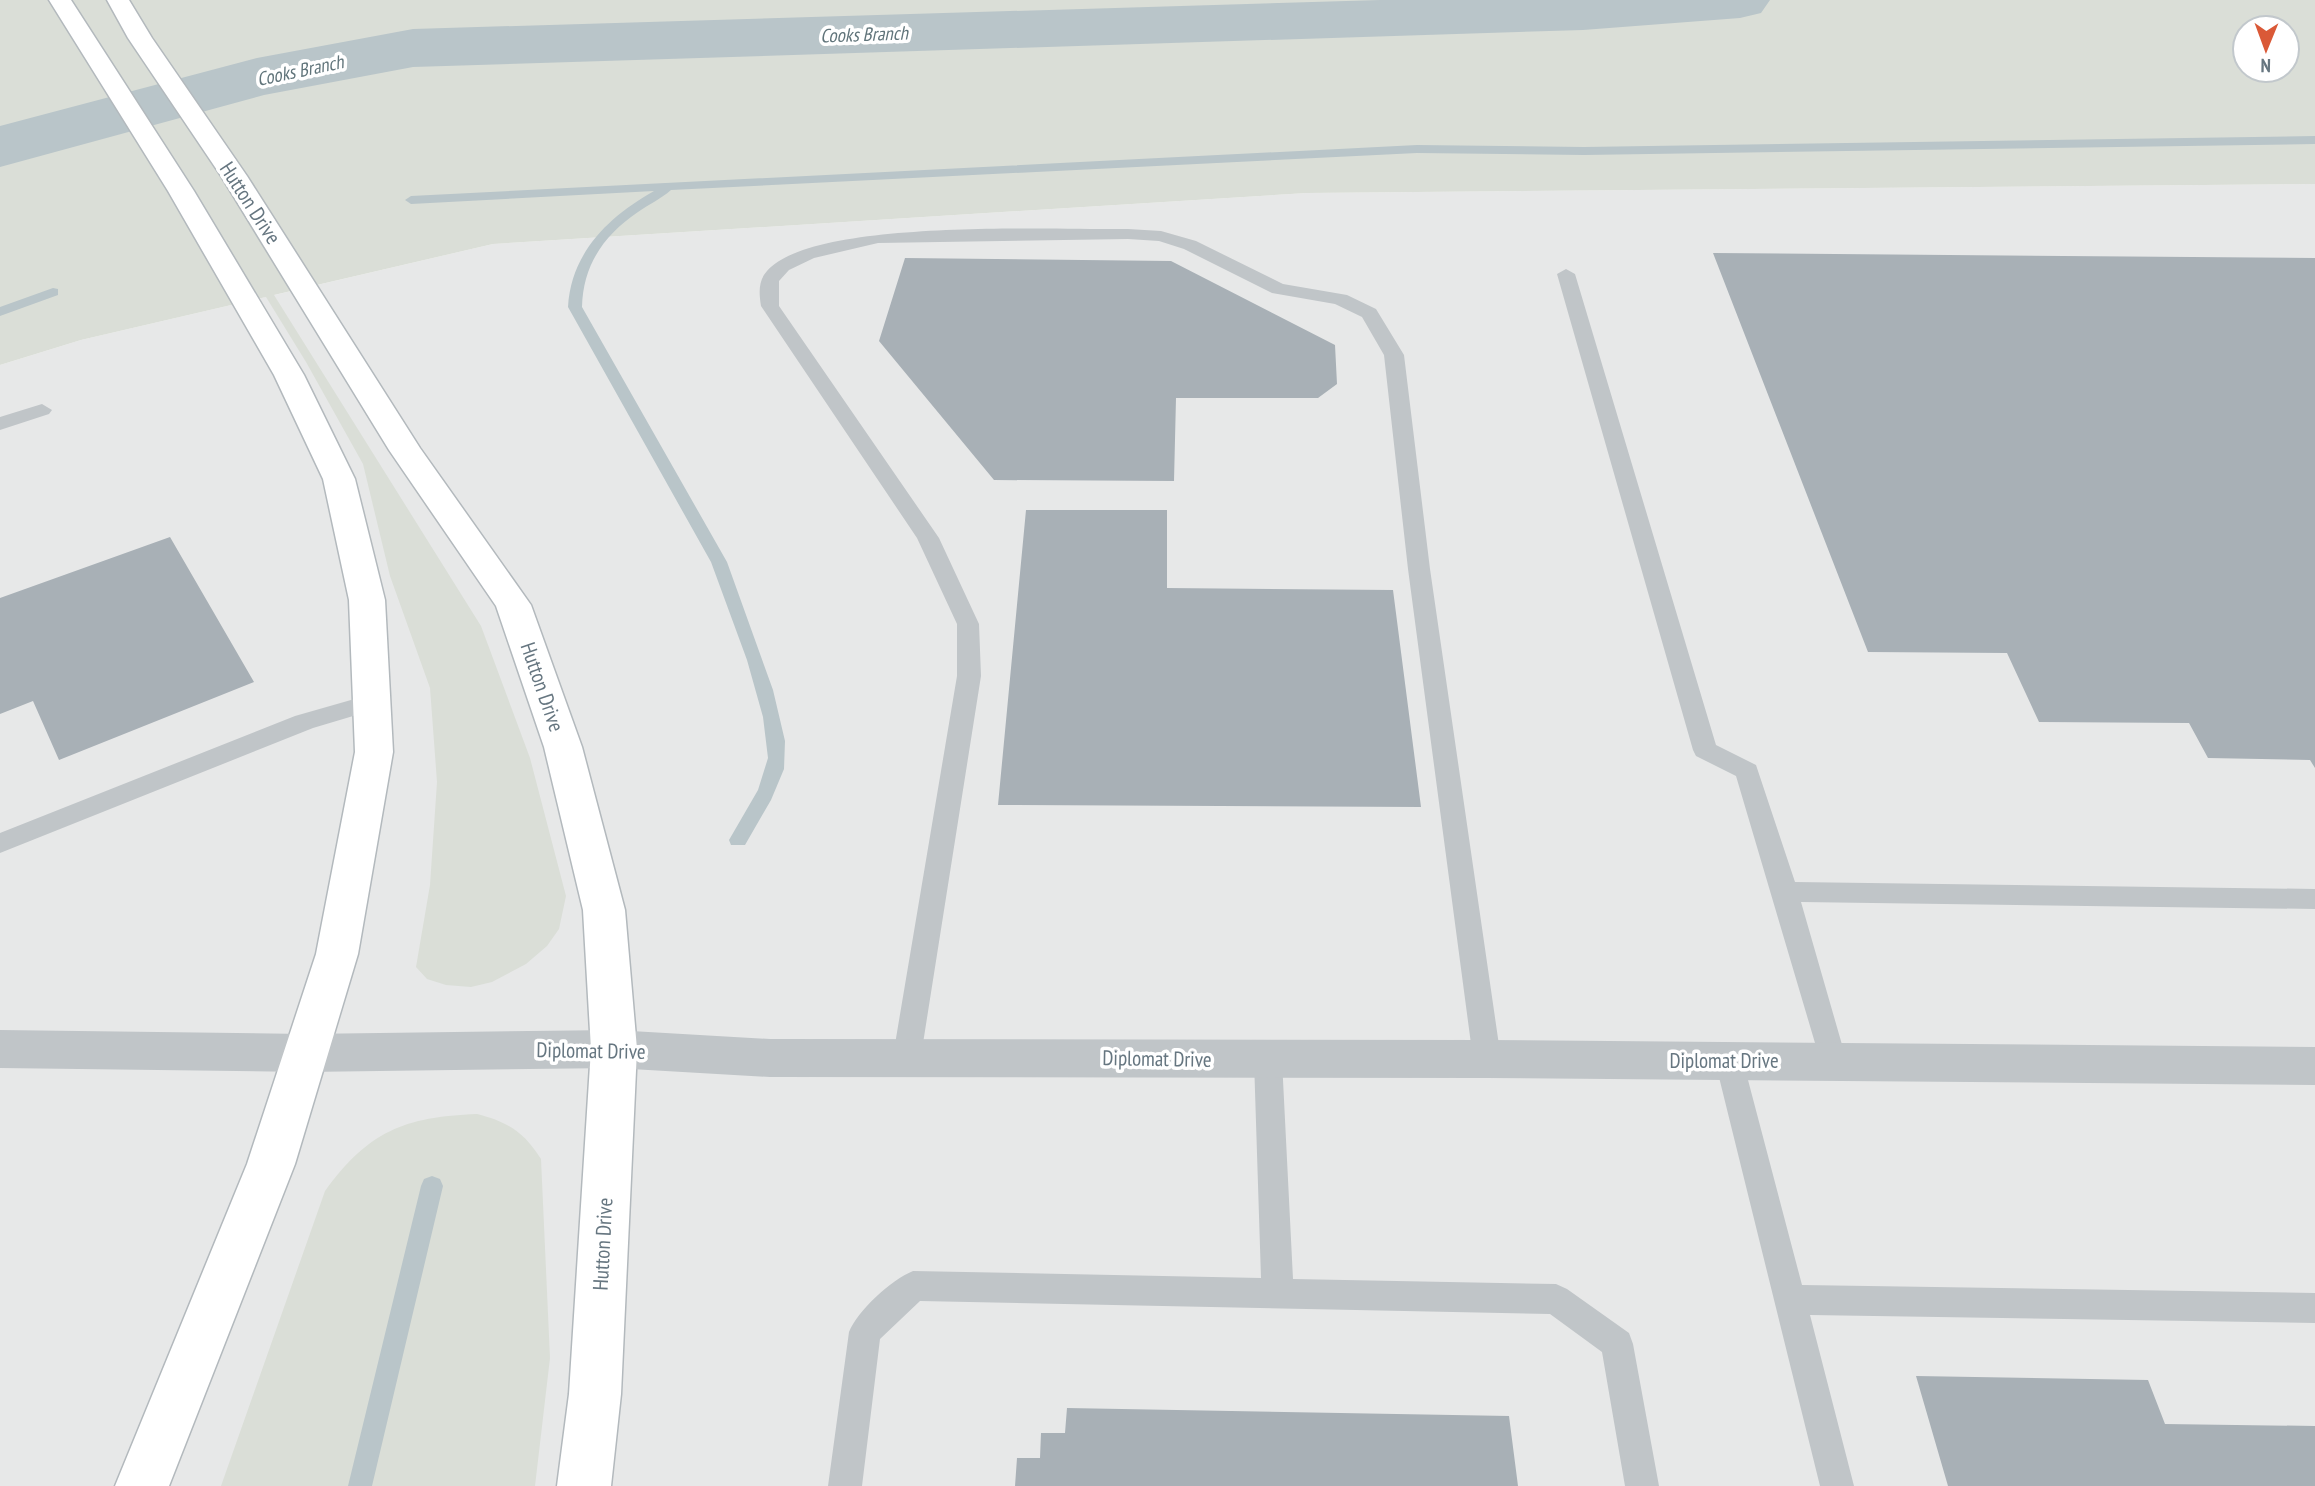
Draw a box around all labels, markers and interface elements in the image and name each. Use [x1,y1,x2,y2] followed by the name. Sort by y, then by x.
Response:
[2231,14,2301,84] north arrow
[820,20,910,48] water label: Cooks Branch
[255,49,347,91] water label: Cooks Branch
[2260,54,2271,78] text: N
[214,157,287,249] street label: Hutton Drive
[515,639,570,735] street label: Hutton Drive
[536,1036,646,1065] street label: Diplomat Drive
[1102,1044,1212,1073] street label: Diplomat Drive
[1669,1047,1779,1074] street label: Diplomat Drive
[587,1197,618,1291] street label: Hutton Drive

